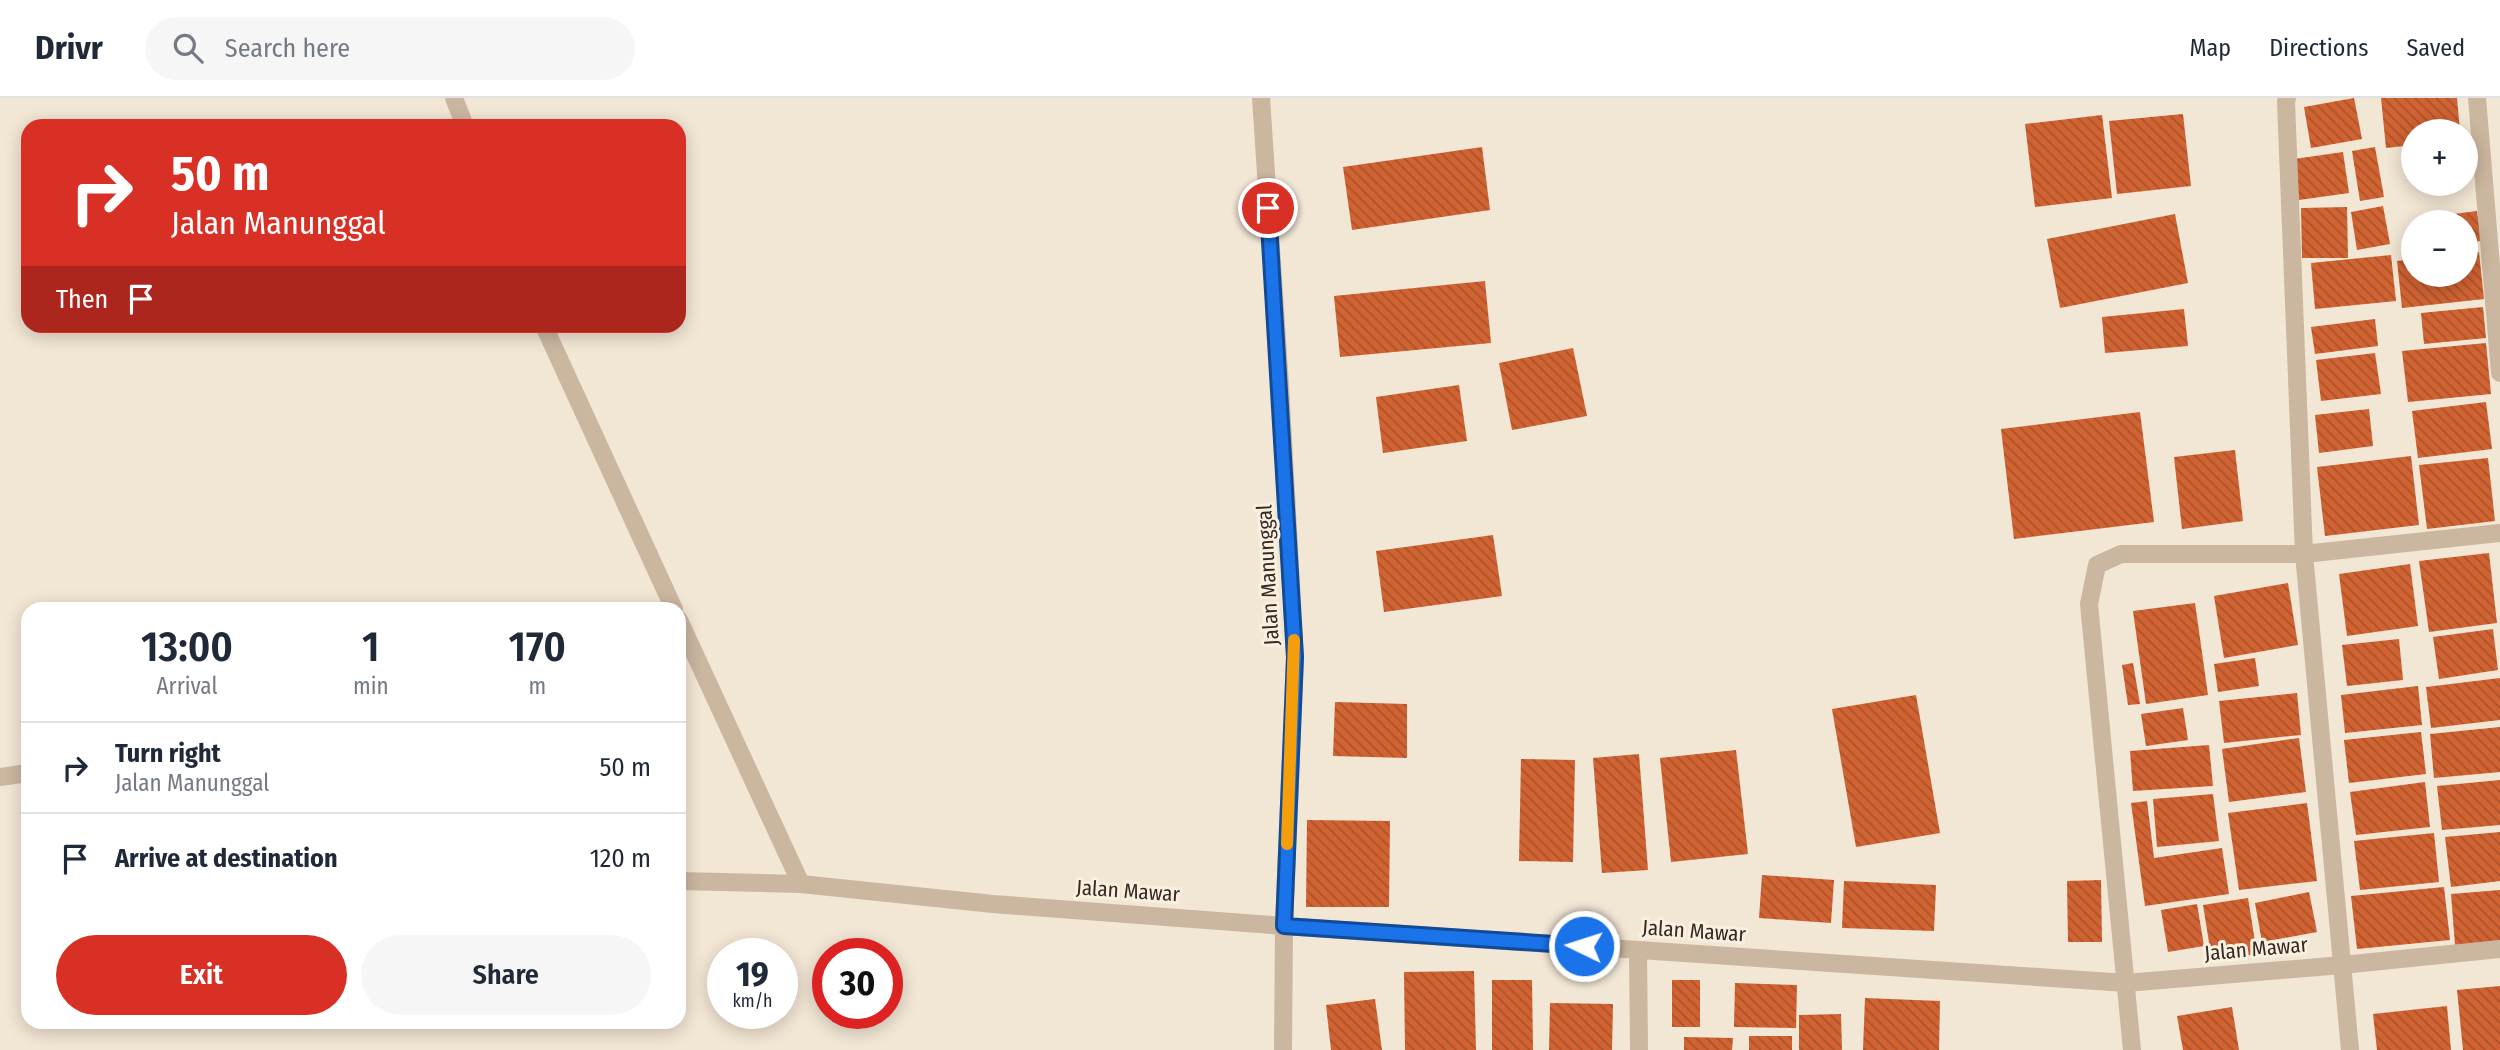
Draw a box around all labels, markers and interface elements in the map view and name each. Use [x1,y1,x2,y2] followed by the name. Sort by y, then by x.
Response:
[145,17,635,80] search box
[35,28,103,68] text: Drivr
[169,29,207,67] icon: search
[225,33,350,64] text: Search here
[2190,34,2231,62] text: Map
[2269,34,2368,62] text: Directions
[2406,34,2465,62] text: Saved
[2401,119,2478,287] map controls
[2401,119,2478,196] button: +
[171,144,269,203] text: 50 m
[56,147,147,238] icon: right
[1238,178,1298,238] pin
[1249,189,1287,227] icon: arrive
[171,204,386,242] text: Jalan Manunggal
[2401,210,2478,287] button: −
[122,280,160,318] icon: arrive
[56,284,108,315] text: Then
[1251,504,1285,646] street label: Jalan Manunggal
[141,622,233,672] text: 13:00
[362,622,380,672] text: 1
[509,622,566,672] text: 170
[157,672,217,700] text: Arrival
[353,672,389,700] text: min
[528,672,546,700] text: m
[115,738,221,769] text: Turn right
[56,749,94,787] icon: right
[599,752,651,783] text: 50 m
[115,769,269,797] text: Jalan Manunggal
[56,840,94,878] icon: arrive
[115,843,338,874] text: Arrive at destination
[590,843,651,874] text: 120 m
[1075,874,1181,908] street label: Jalan Mawar
[1547,909,1621,983] position arrow
[1641,914,1747,948] street label: Jalan Mawar
[2203,931,2309,966] street label: Jalan Mawar
[56,935,347,1015] button: Exit
[361,935,651,1015] button: Share
[812,938,903,1029] speed limit sign: 30
[736,953,769,995] text: 19
[732,990,773,1012] text: km/h

